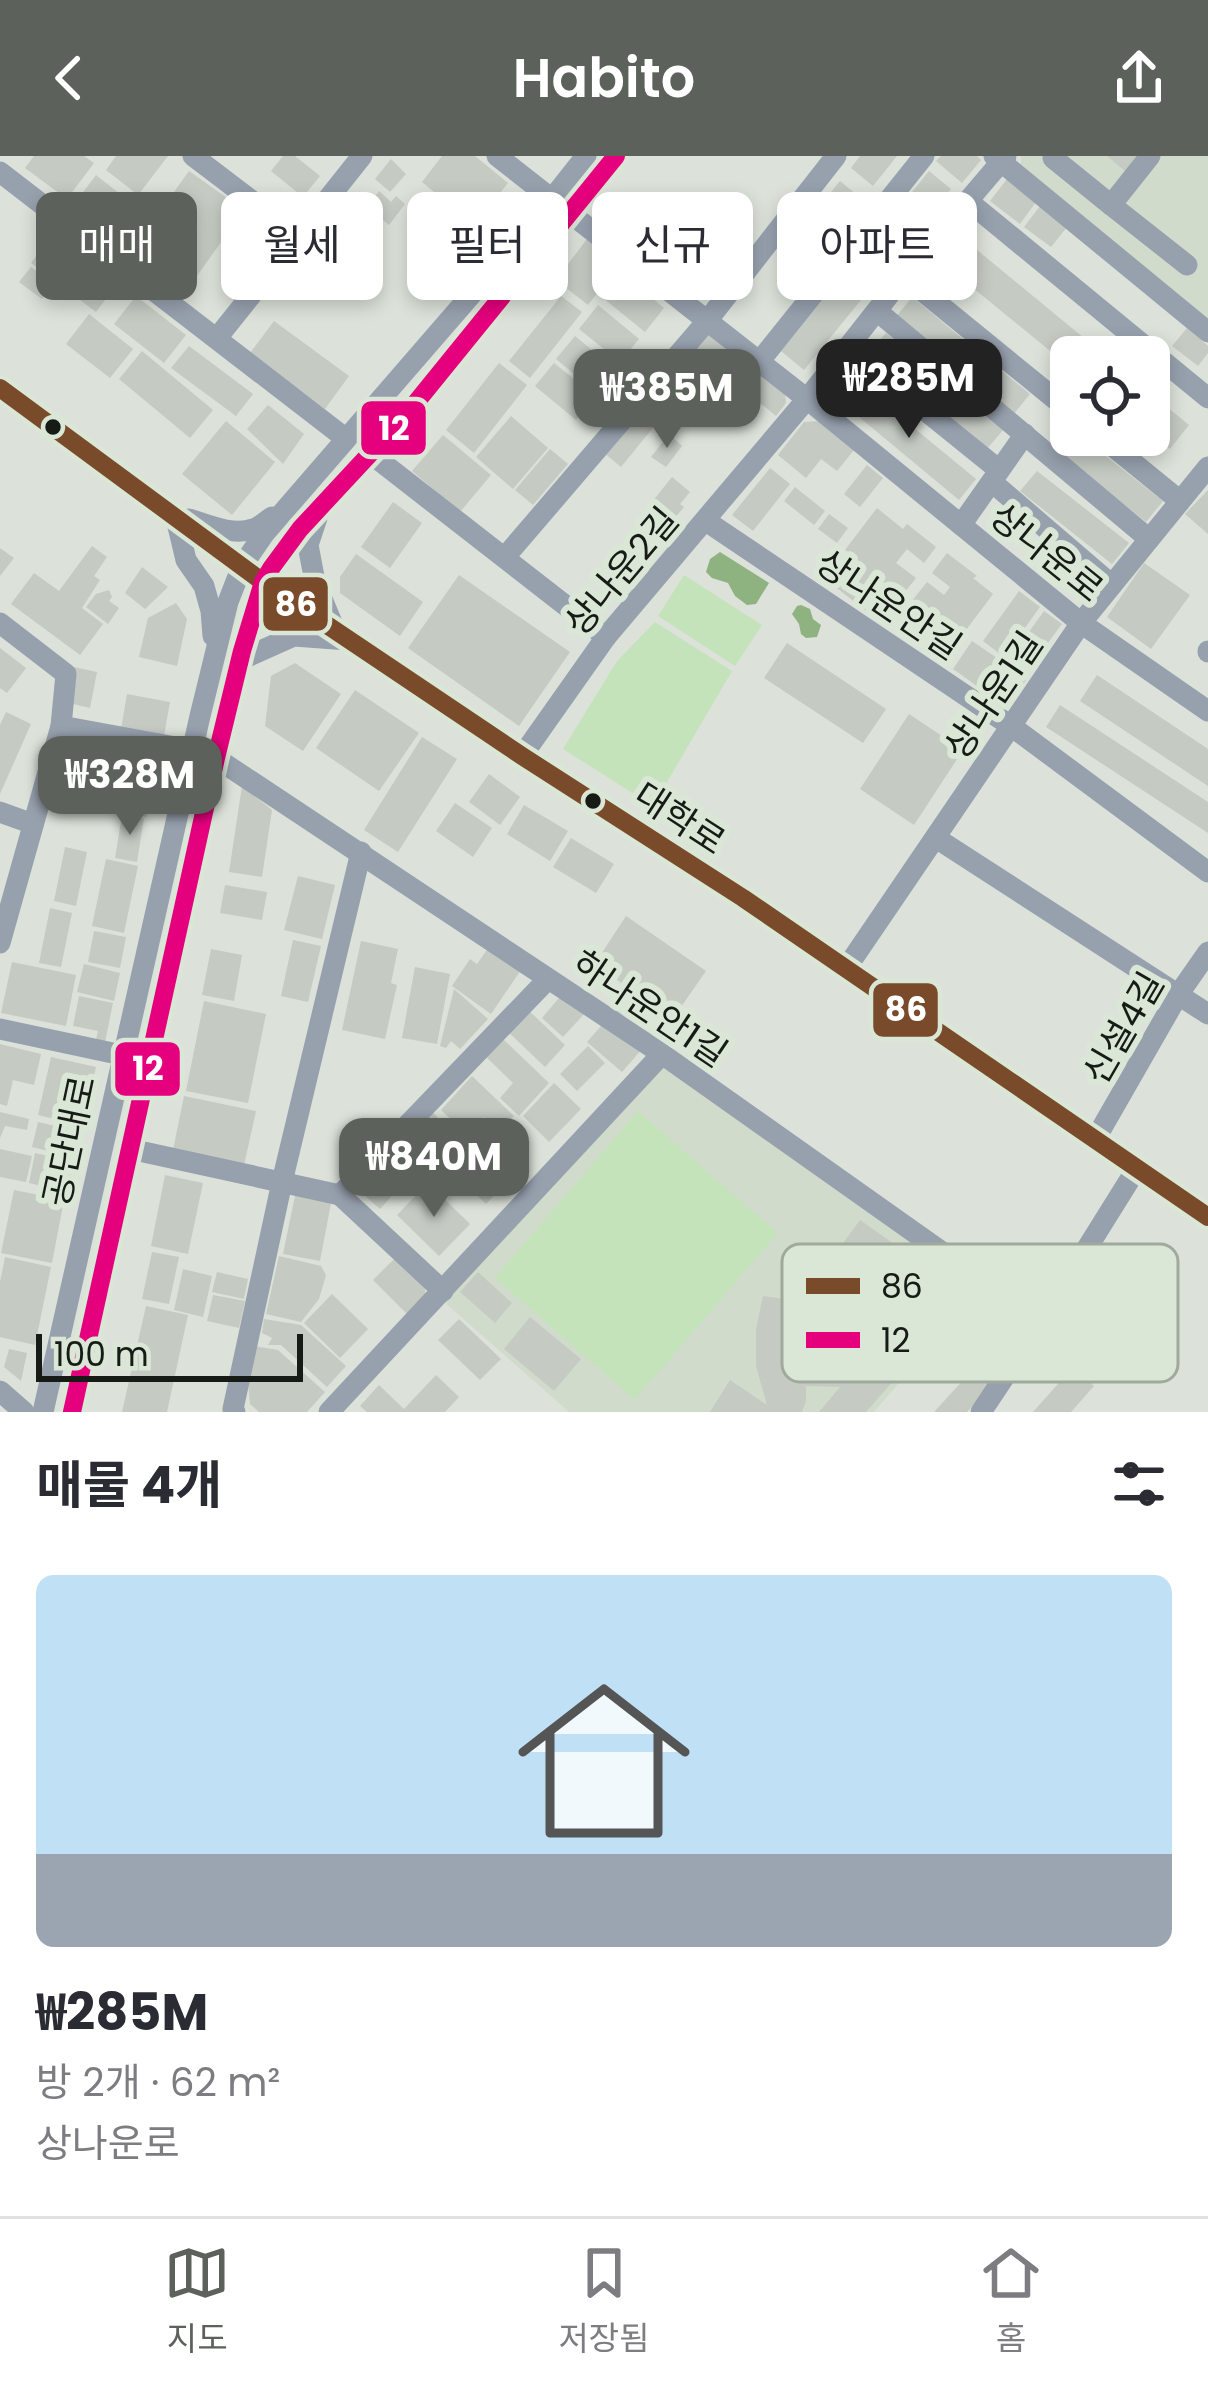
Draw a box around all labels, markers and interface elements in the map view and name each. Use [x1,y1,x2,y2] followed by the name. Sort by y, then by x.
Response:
[513,40,695,116] text: Habito
[36,45,102,111] icon: back
[1106,45,1172,111] icon: share
[36,192,197,300] chip: 매매
[221,192,383,300] chip: 월세
[407,192,568,300] chip: 필터
[592,192,753,300] chip: 신규
[777,192,977,300] chip: 아파트
[1050,336,1170,456] map controls
[1050,336,1170,456] button: locate
[825,339,993,441] pin: ₩285M
[583,349,751,451] pin: ₩385M
[843,350,975,405] text: ₩285M
[600,360,734,415] text: ₩385M
[359,399,428,457] line badge: 12
[378,405,410,452] text: 12
[42,416,64,438] unlabelled marker
[979,491,1114,614] street label: 상나운로
[553,496,690,646] street label: 상나운2길
[806,537,972,672] street label: 상나운안길
[261,575,330,633] line badge: 86
[275,581,317,628] text: 86
[932,621,1055,769] street label: 상나운1길
[46,736,214,838] pin: ₩328M
[65,747,195,802] text: ₩328M
[624,770,735,867] street label: 대학로
[582,790,604,812] unlabelled marker
[562,938,737,1079] street label: 하나운안1길
[1071,963,1176,1094] street label: 신설4길
[871,981,940,1039] line badge: 86
[885,986,927,1033] text: 86
[113,1040,182,1098] line badge: 12
[132,1045,164,1092] text: 12
[31,1071,108,1211] street label: 공단대로
[350,1118,518,1220] pin: ₩840M
[366,1129,502,1184] text: ₩840M
[782,1244,1178,1382] legend
[881,1263,923,1310] text: 86
[881,1317,911,1364] text: 12
[36,1328,303,1381] scale bar
[54,1331,149,1378] text: 100 m
[36,1449,222,1521] text: 매물 4개
[1106,1451,1172,1517] icon: filters
[496,1653,712,1869] icon: home
[36,1976,208,2048] text: ₩285M
[36,2055,280,2110] text: 방 2개 · 62 m²
[36,2116,180,2171] text: 상나운로
[164,2240,230,2364] tab: 지도
[558,2240,650,2364] tab: 저장됨
[978,2240,1044,2364] tab: 홈

